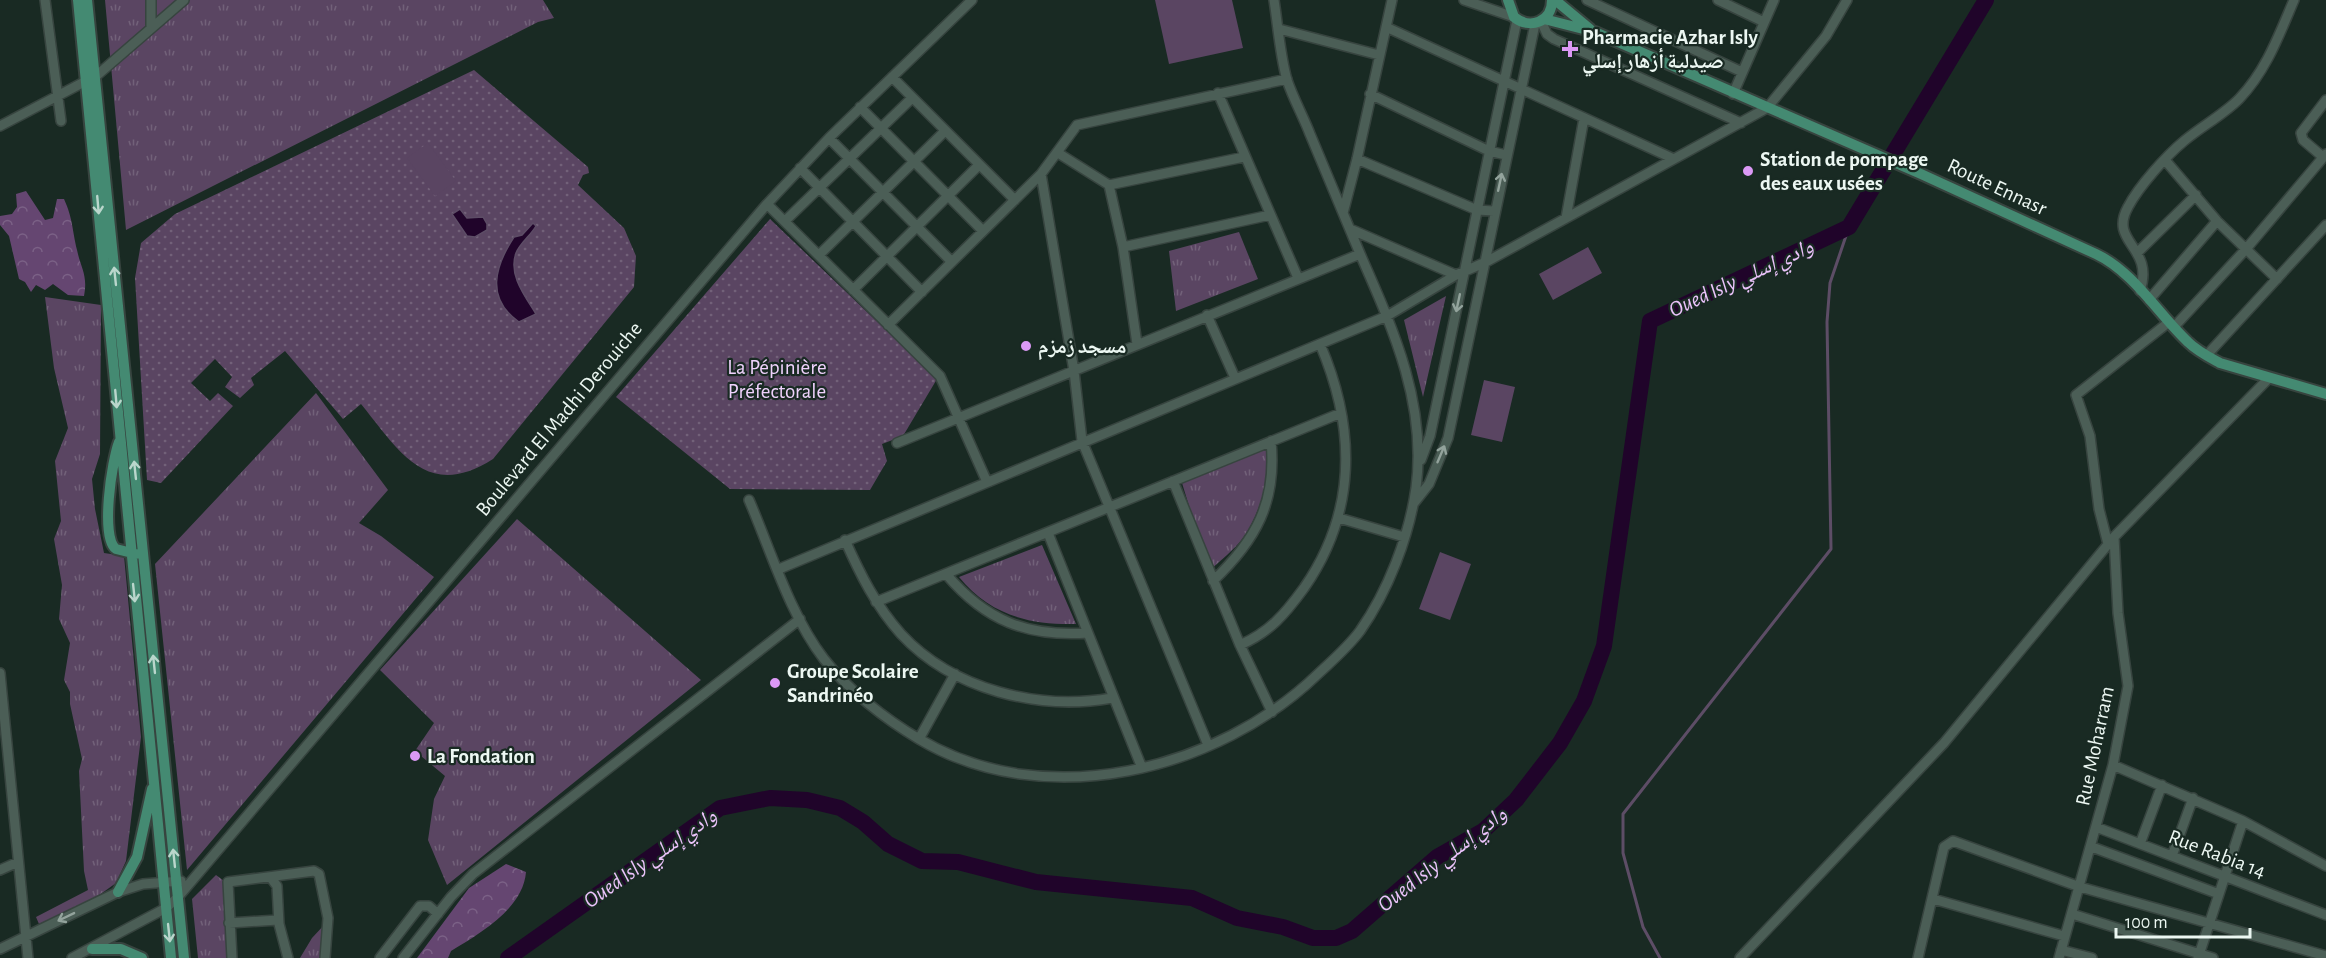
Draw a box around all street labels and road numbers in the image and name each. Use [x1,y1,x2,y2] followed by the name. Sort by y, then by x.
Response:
[1944,155,2050,219] street label: Route Ennasr
[472,318,646,520] street label: Boulevard El Madhi Derouiche
[2072,684,2118,808] street label: Rue Moharram
[2165,826,2269,882] street label: Rue Rabia 14

